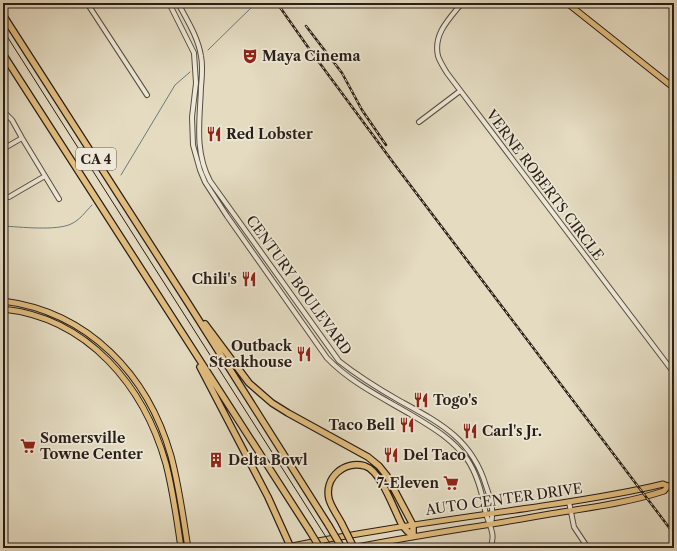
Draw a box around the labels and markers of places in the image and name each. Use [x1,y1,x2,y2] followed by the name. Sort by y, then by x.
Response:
[241,47,259,65] theatre icon: Maya Cinema
[262,47,362,65] place label: Maya Cinema
[205,125,223,143] restaurant icon: Red Lobster
[226,125,313,143] place label: Red Lobster
[192,270,237,288] place label: Chili's
[240,270,258,288] restaurant icon: Chili's
[209,337,293,371] place label: Outback Steakhouse
[295,345,313,363] restaurant icon: Outback Steakhouse
[412,391,430,409] restaurant icon: Togo's
[433,391,478,409] place label: Togo's
[328,416,395,434] place label: Taco Bell
[398,416,416,434] restaurant icon: Taco Bell
[461,422,479,440] restaurant icon: Carl's Jr.
[482,422,542,440] place label: Carl's Jr.
[40,429,143,463] place label: Somersville Towne Center
[19,437,37,455] supermarket icon: Somersville Towne Center
[382,446,400,464] restaurant icon: Del Taco
[403,446,466,464] place label: Del Taco
[207,451,225,469] building icon: Delta Bowl
[228,451,308,469] place label: Delta Bowl
[377,474,439,492] place label: 7-Eleven
[442,474,460,492] supermarket icon: 7-Eleven

